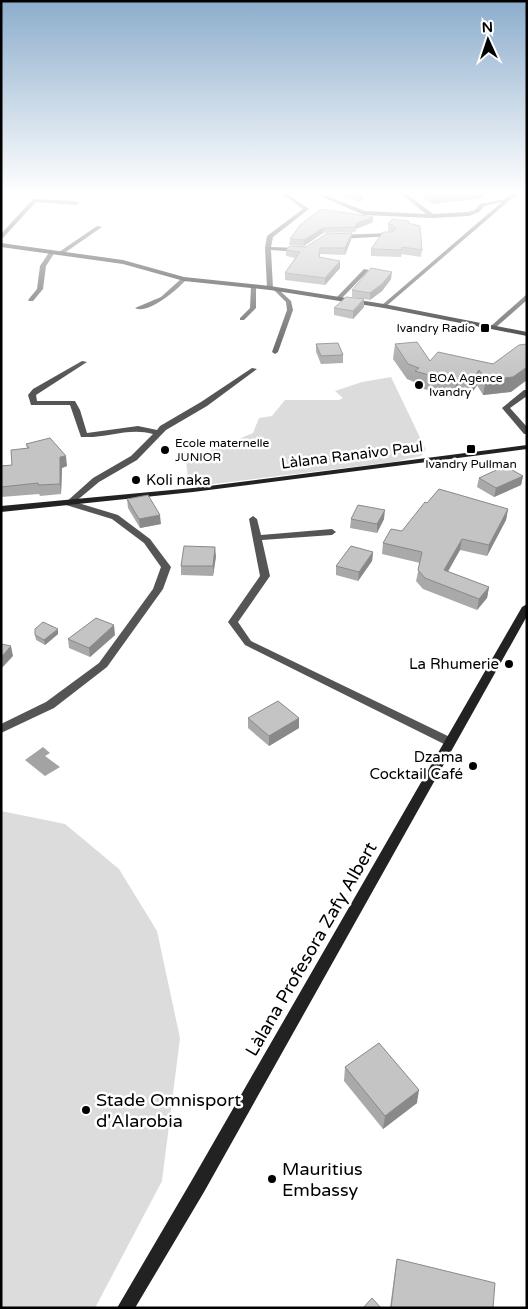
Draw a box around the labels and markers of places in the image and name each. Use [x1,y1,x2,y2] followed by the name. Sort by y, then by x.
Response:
[396,321,475,335] place label: Ivandry Radio
[479,322,491,334] marker: Ivandry Radio
[429,371,503,399] place label: BOA Agence Ivandry
[413,379,425,391] marker: BOA Agence Ivandry
[175,436,270,464] place label: Ecole maternelle JUNIOR
[465,443,477,455] marker: Ivandry Pullman
[159,444,171,456] marker: Ecole maternelle JUNIOR
[425,457,517,471] place label: Ivandry Pullman
[146,471,211,489] place label: Koli naka
[130,474,142,486] marker: Koli naka
[409,655,499,673] place label: La Rhumerie
[503,658,515,670] marker: La Rhumerie
[370,748,463,783] place label: Dzama Cocktail Café
[467,760,479,772] marker: Dzama Cocktail Café
[96,1089,241,1132] place label: Stade Omnisport d'Alarobia
[80,1104,92,1116] marker: Stade Omnisport d'Alarobia
[282,1158,363,1201] place label: Mauritius Embassy
[266,1173,278,1185] marker: Mauritius Embassy

